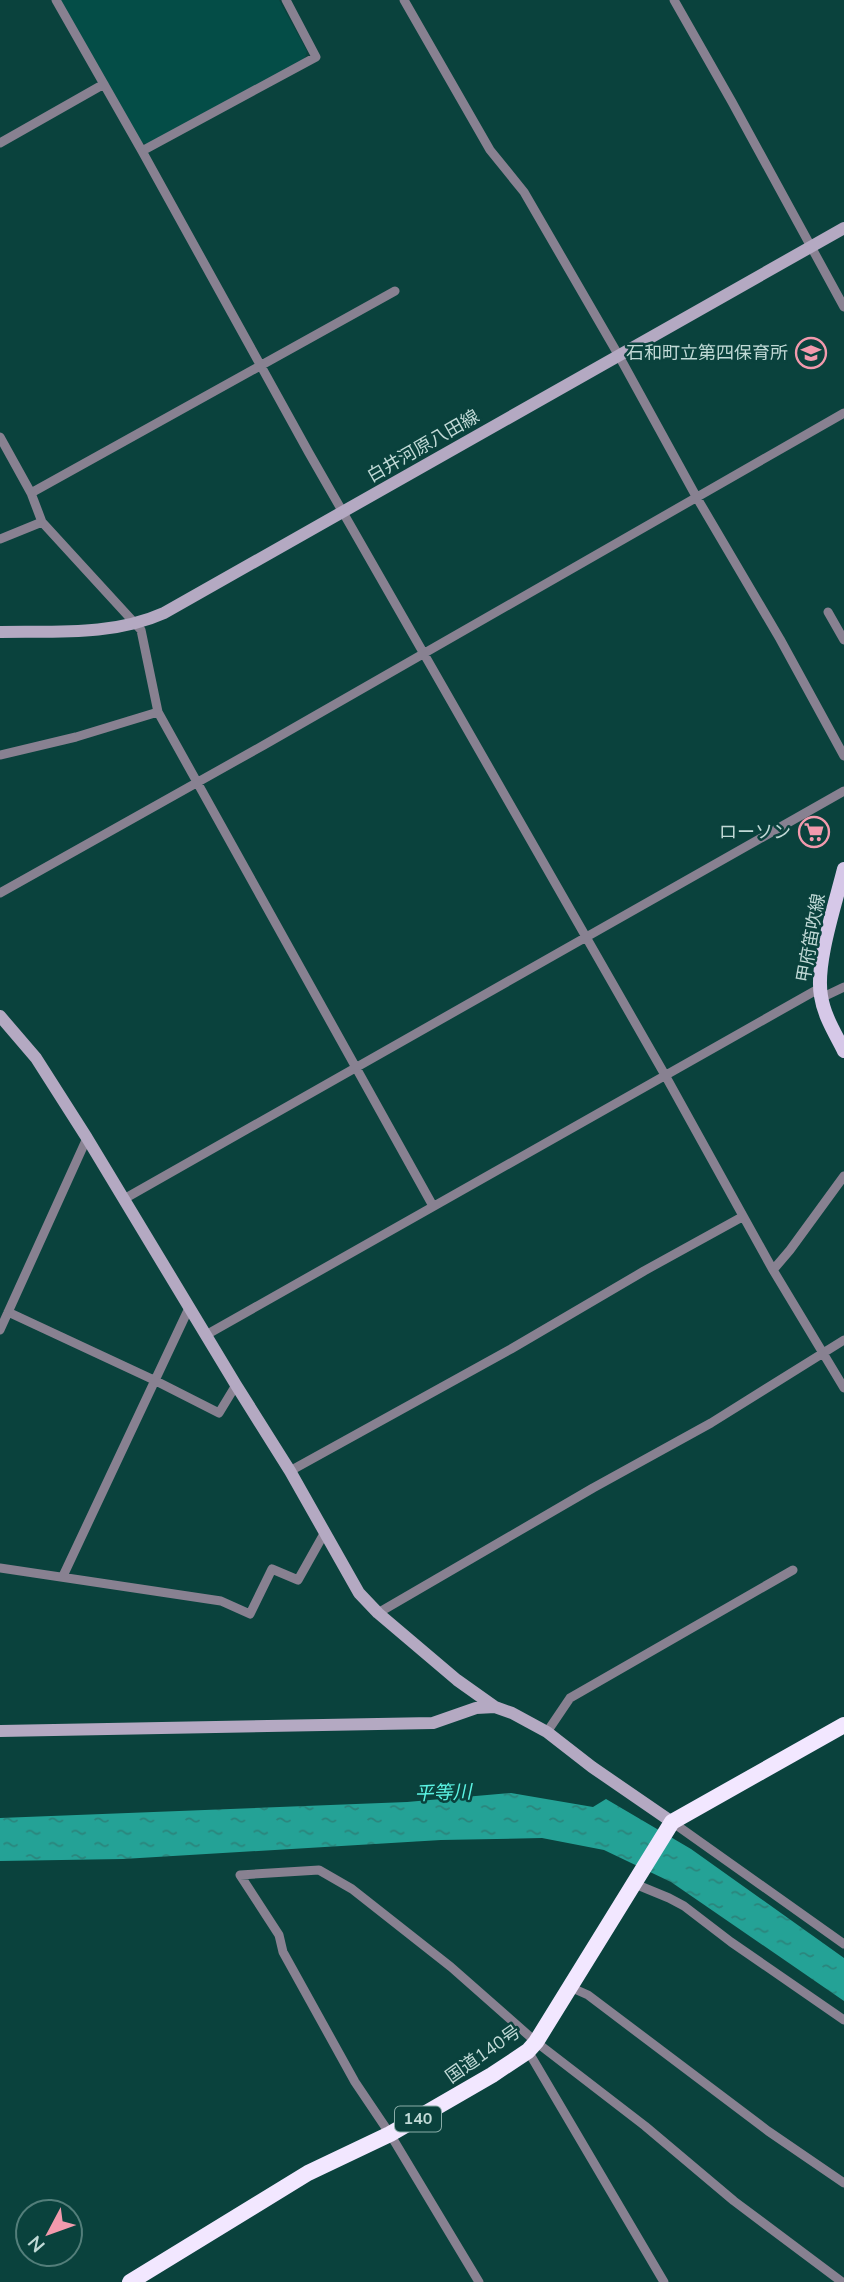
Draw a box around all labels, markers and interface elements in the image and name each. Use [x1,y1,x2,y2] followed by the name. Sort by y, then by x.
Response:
[794,336,828,370] school or university icon: 石和町立第四保育所
[626,341,788,365] place label: 石和町立第四保育所
[362,404,484,488] street label: 白井河原八田線
[797,815,831,849] supermarket icon: ローソン
[719,820,791,844] place label: ローソン
[791,892,831,984] street label: 甲府笛吹線
[414,1779,474,1807] water label: 平等川
[441,2019,525,2089] street label: 国道140号
[395,2106,441,2132] road number: 140
[14,2198,84,2268] north arrow
[22,2230,51,2257] text: N

